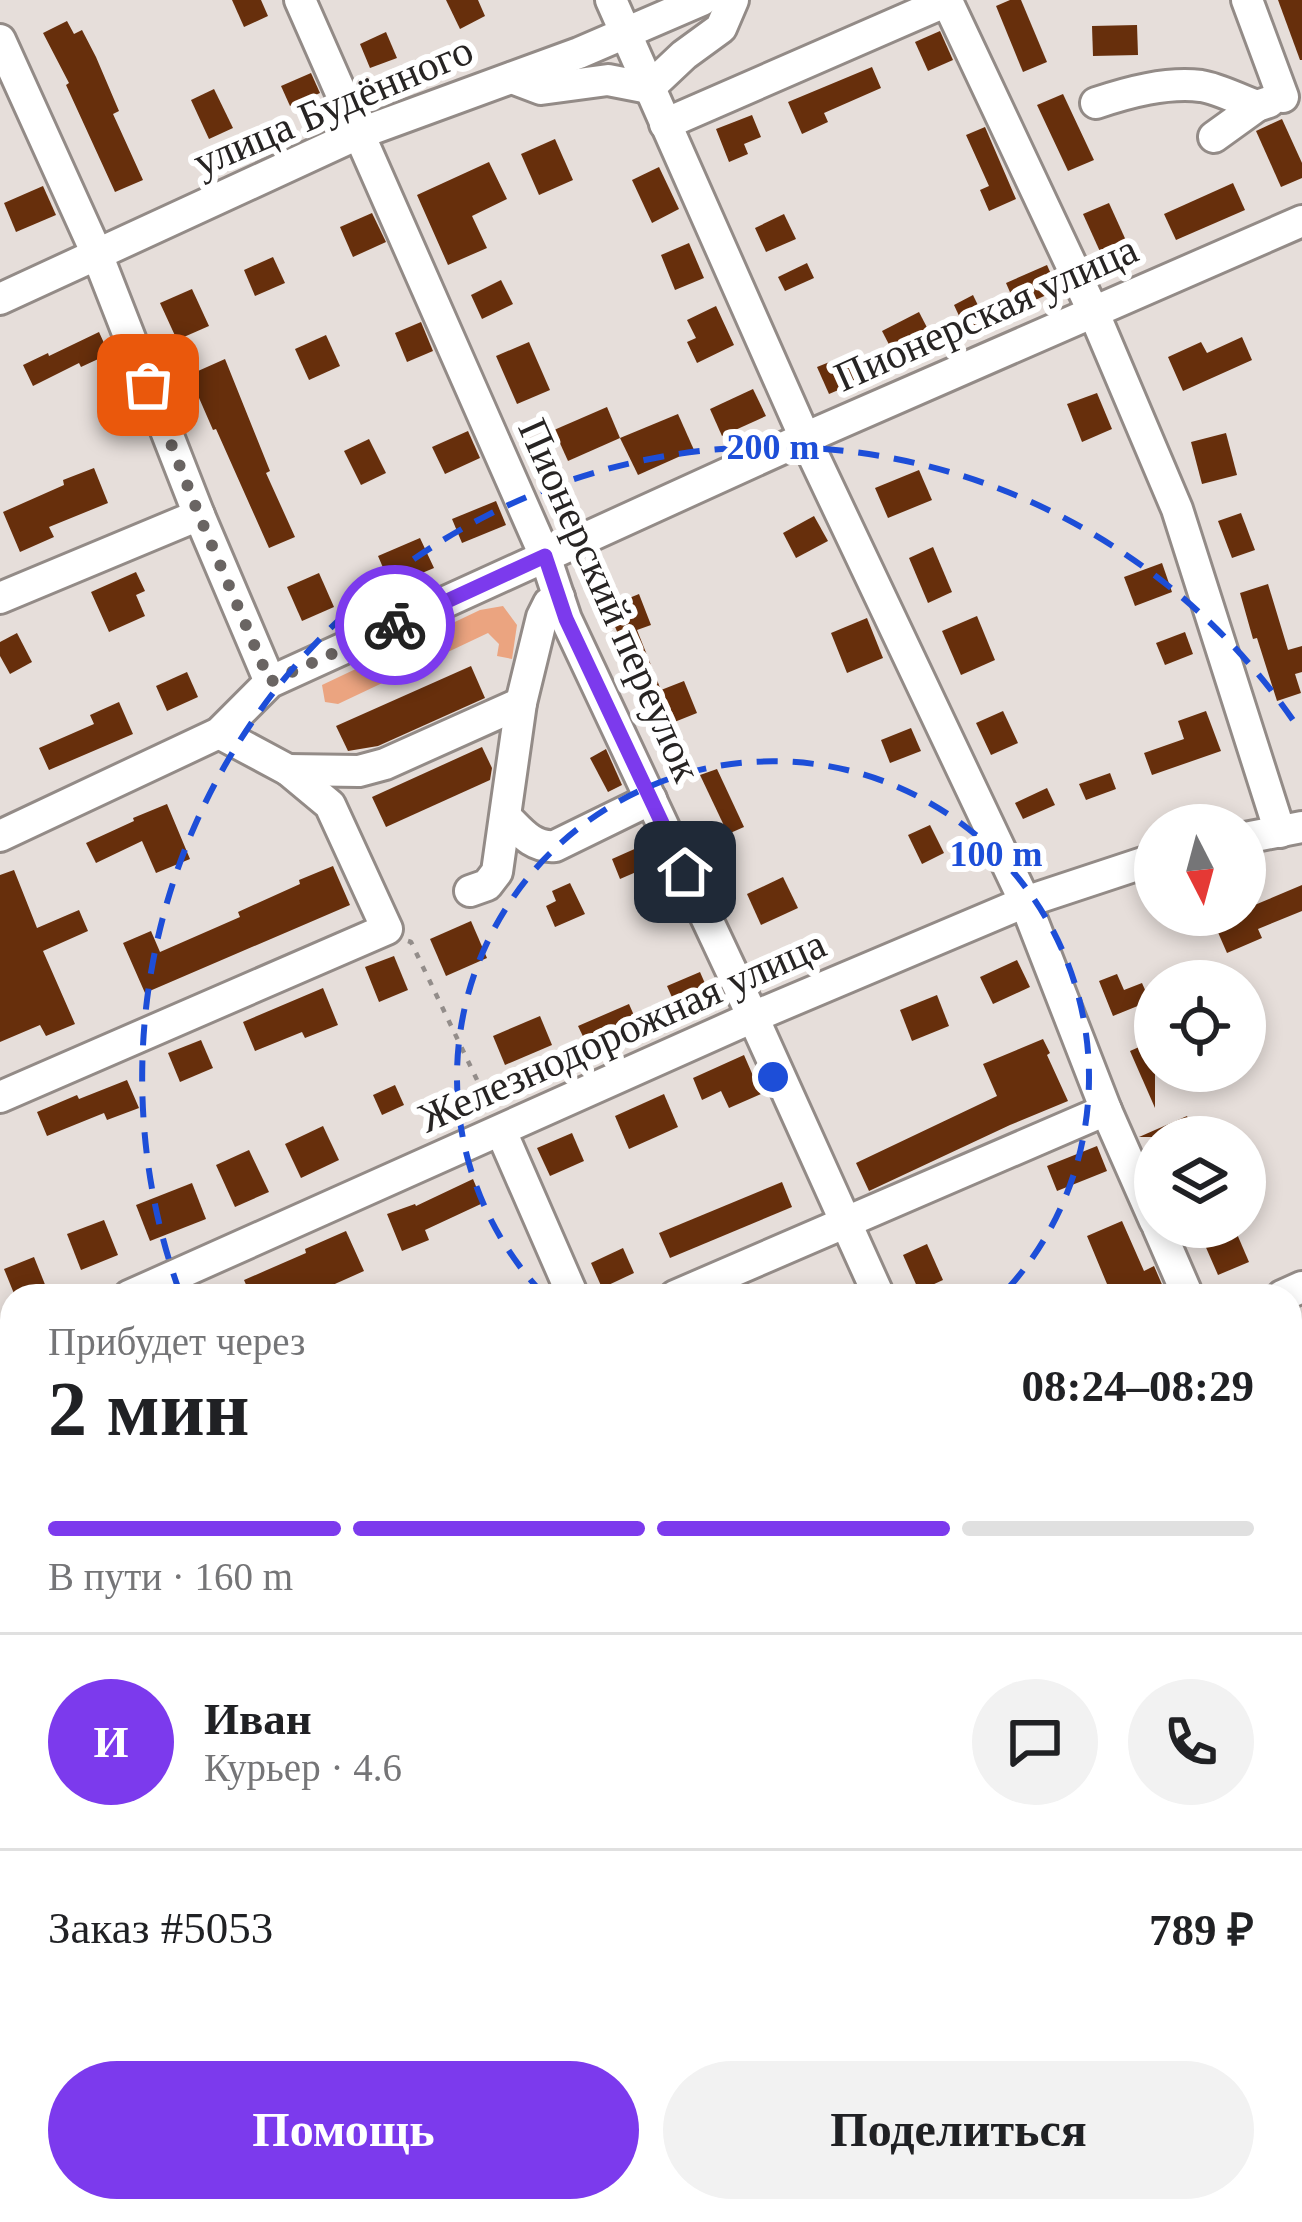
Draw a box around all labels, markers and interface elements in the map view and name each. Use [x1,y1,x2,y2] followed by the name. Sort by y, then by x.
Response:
[186,26,480,186] street label: улица Будённого
[828,225,1145,400] street label: Пионерская улица
[97,334,199,436] pin
[115,352,181,418] icon: bag
[509,412,711,789] street label: Пионерский переулок
[727,427,820,467] text: 200 m
[335,565,455,685] courier
[362,592,428,658] icon: bike
[1134,804,1266,936] north arrow
[1134,804,1266,1248] map controls
[634,821,736,923] pin
[950,834,1043,874] text: 100 m
[652,839,718,905] icon: home
[412,920,833,1142] street label: Железнодорожная улица
[1134,960,1266,1092] button: locate
[752,1056,794,1098] centre of rings
[1134,1116,1266,1248] button: layers
[48,1320,306,1363] text: Прибудет через
[1022,1361,1254,1411] text: 08:24–08:29
[48,1365,250,1452] text: 2 мин
[48,1555,293,1598] text: В пути · 160 m
[972,1679,1098,1805] button: chat
[1128,1679,1254,1805] button: phone
[204,1694,312,1744] text: Иван
[93,1717,129,1767] text: И
[204,1746,402,1789] text: Курьер · 4.6
[48,1903,273,1953] text: Заказ #5053
[1149,1905,1254,1955] text: 789 ₽
[48,2061,639,2199] button: Помощь
[663,2061,1254,2199] button: Поделиться

